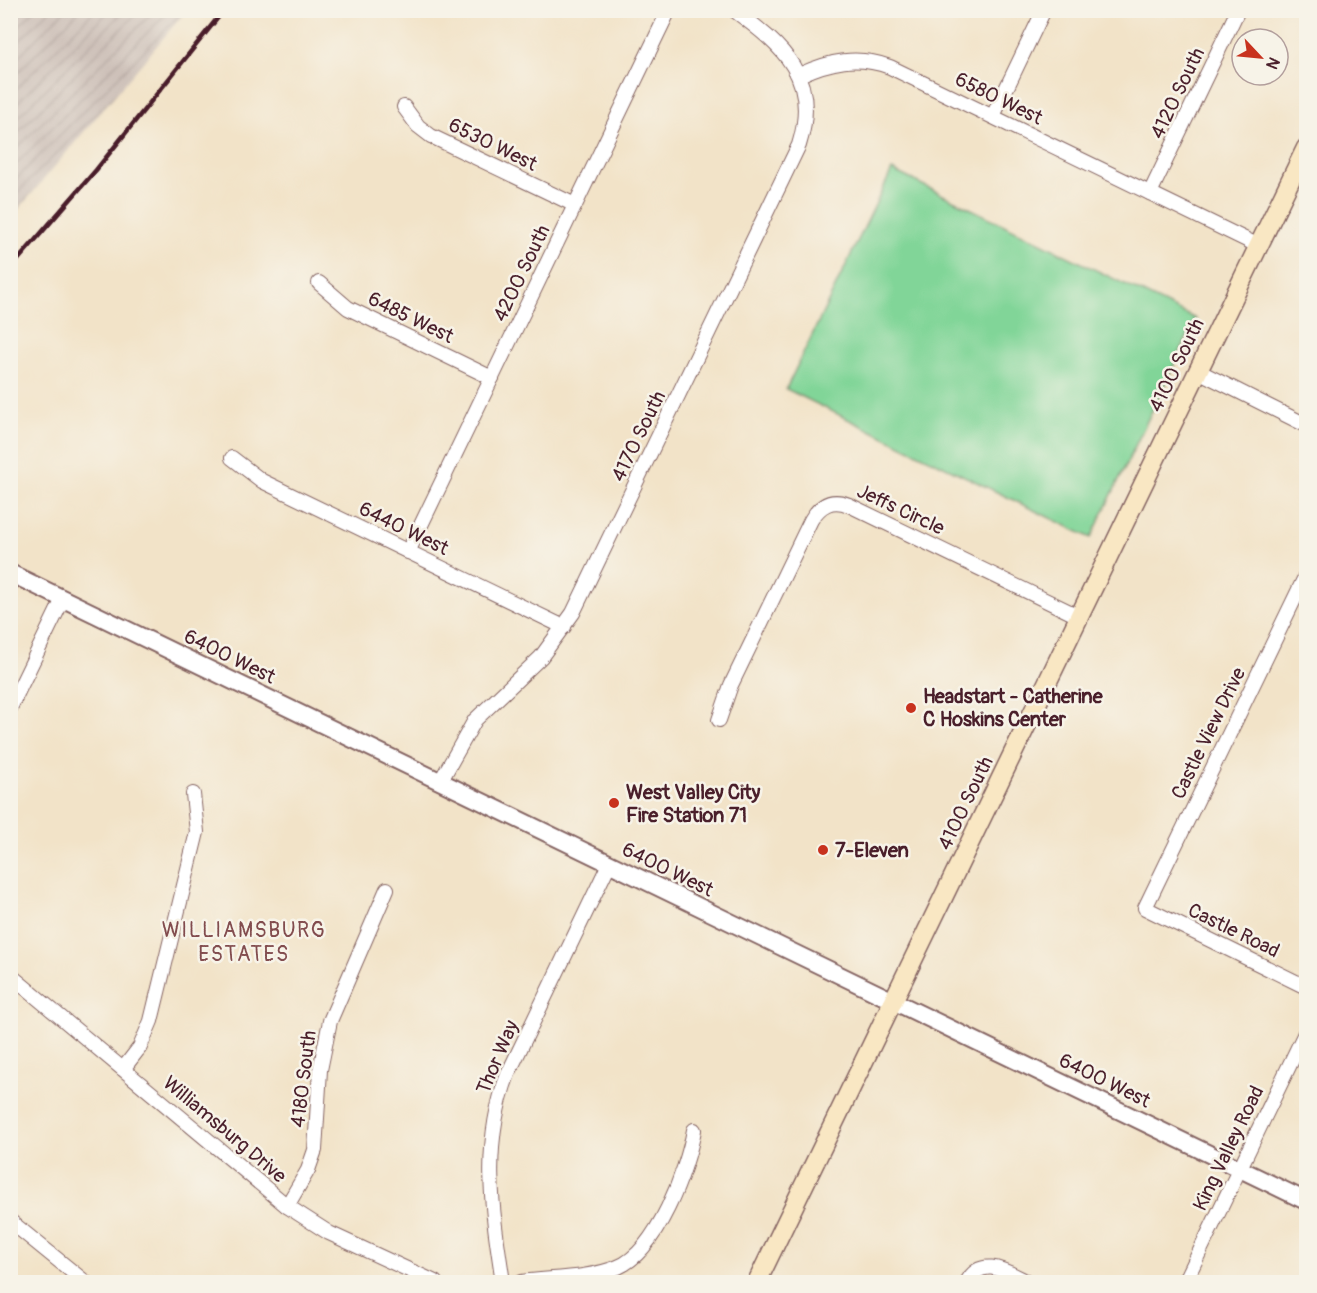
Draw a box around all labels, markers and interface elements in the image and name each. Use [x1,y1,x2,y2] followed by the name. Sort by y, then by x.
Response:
[1230,27,1290,87] north arrow
[1145,43,1210,143] street label: 4120 South
[1261,54,1284,73] text: N
[951,67,1048,131] street label: 6580 West
[444,112,542,177] street label: 6530 West
[487,221,556,326] street label: 4200 South
[364,286,459,349] street label: 6485 West
[1143,314,1210,416] street label: 4100 South
[606,387,671,486] street label: 4170 South
[853,478,949,541] street label: Jeffs Circle
[355,496,454,561] street label: 6440 West
[180,624,281,690] street label: 6400 West
[1166,663,1251,803] street label: Castle View Drive
[923,684,1104,732] place label: Headstart - Catherine C Hoskins Center
[904,701,918,715] marker: Headstart - Catherine C Hoskins Center
[932,752,999,854] street label: 4100 South
[626,780,761,828] place label: West Valley City Fire Station 71
[607,796,621,810] marker: West Valley City Fire Station 71
[618,837,719,903] street label: 6400 West
[835,838,909,863] place label: 7-Eleven
[816,843,830,857] marker: 7-Eleven
[1184,898,1284,963] street label: Castle Road
[162,917,326,968] district label: WILLIAMSBURG ESTATES
[471,1016,524,1098] street label: Thor Way
[285,1029,322,1129] street label: 4180 South
[1055,1048,1156,1114] street label: 6400 West
[158,1070,292,1188] street label: Williamsburg Drive
[1187,1082,1270,1215] street label: King Valley Road

